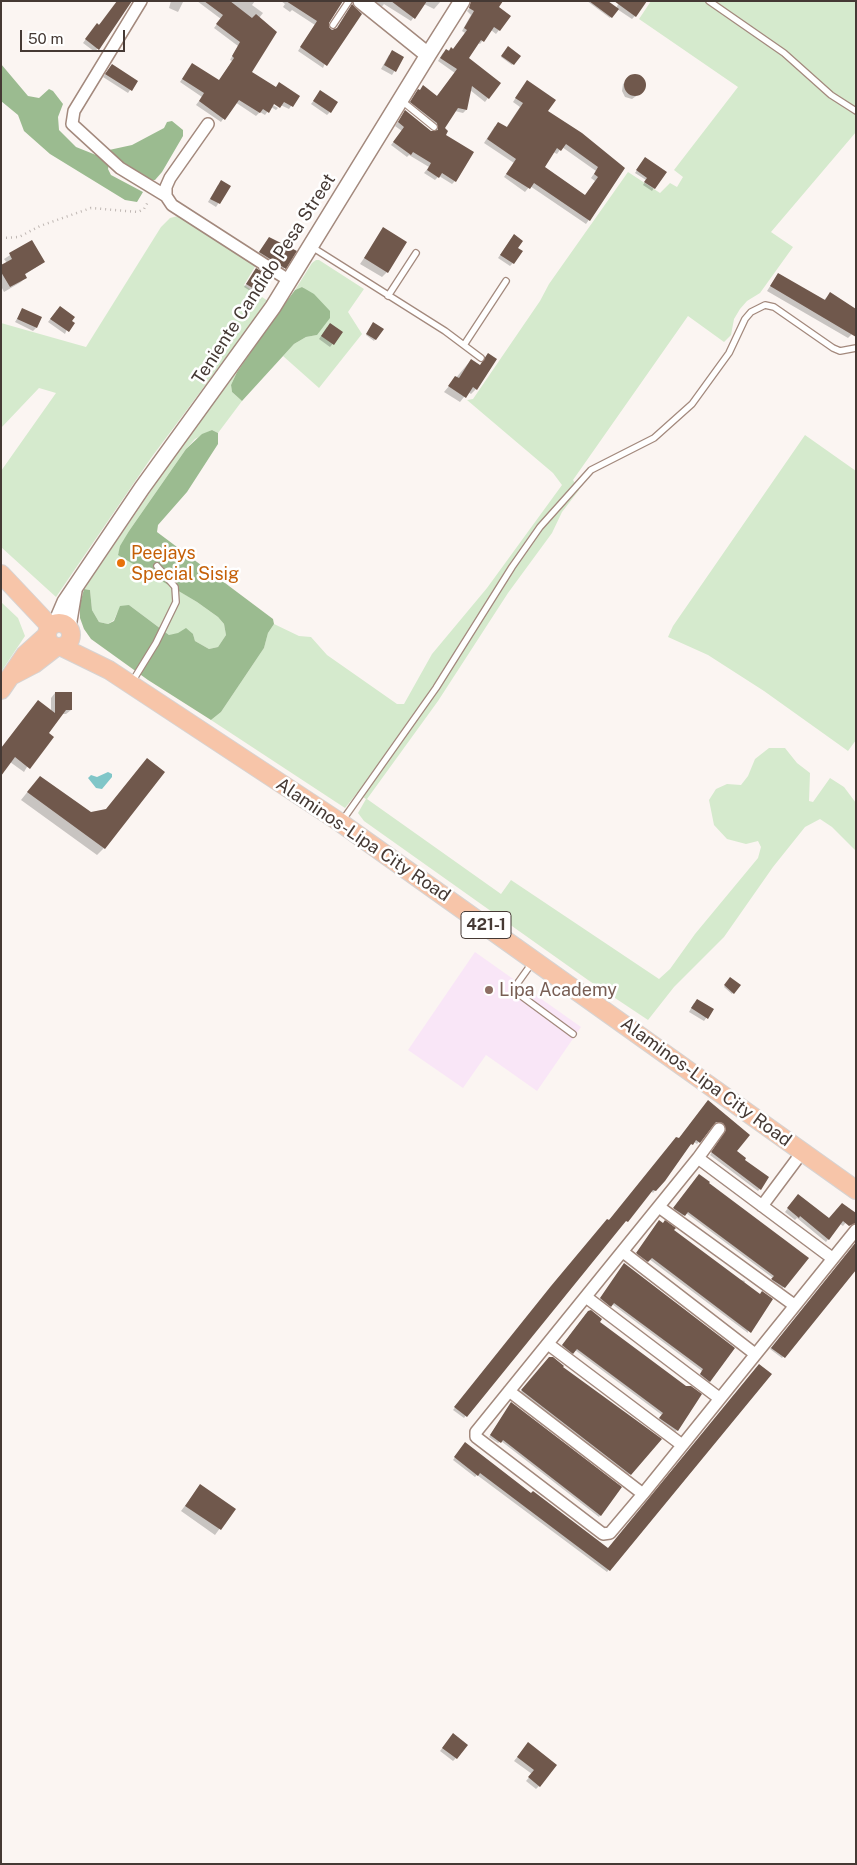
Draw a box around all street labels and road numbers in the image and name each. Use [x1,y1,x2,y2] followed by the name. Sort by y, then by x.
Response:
[188,170,340,388] street label: Teniente Candido Pesa Street
[272,774,454,906] street label: Alaminos-Lipa City Road
[461,912,511,938] road number: 421-1
[616,1013,796,1151] street label: Alaminos-Lipa City Road

